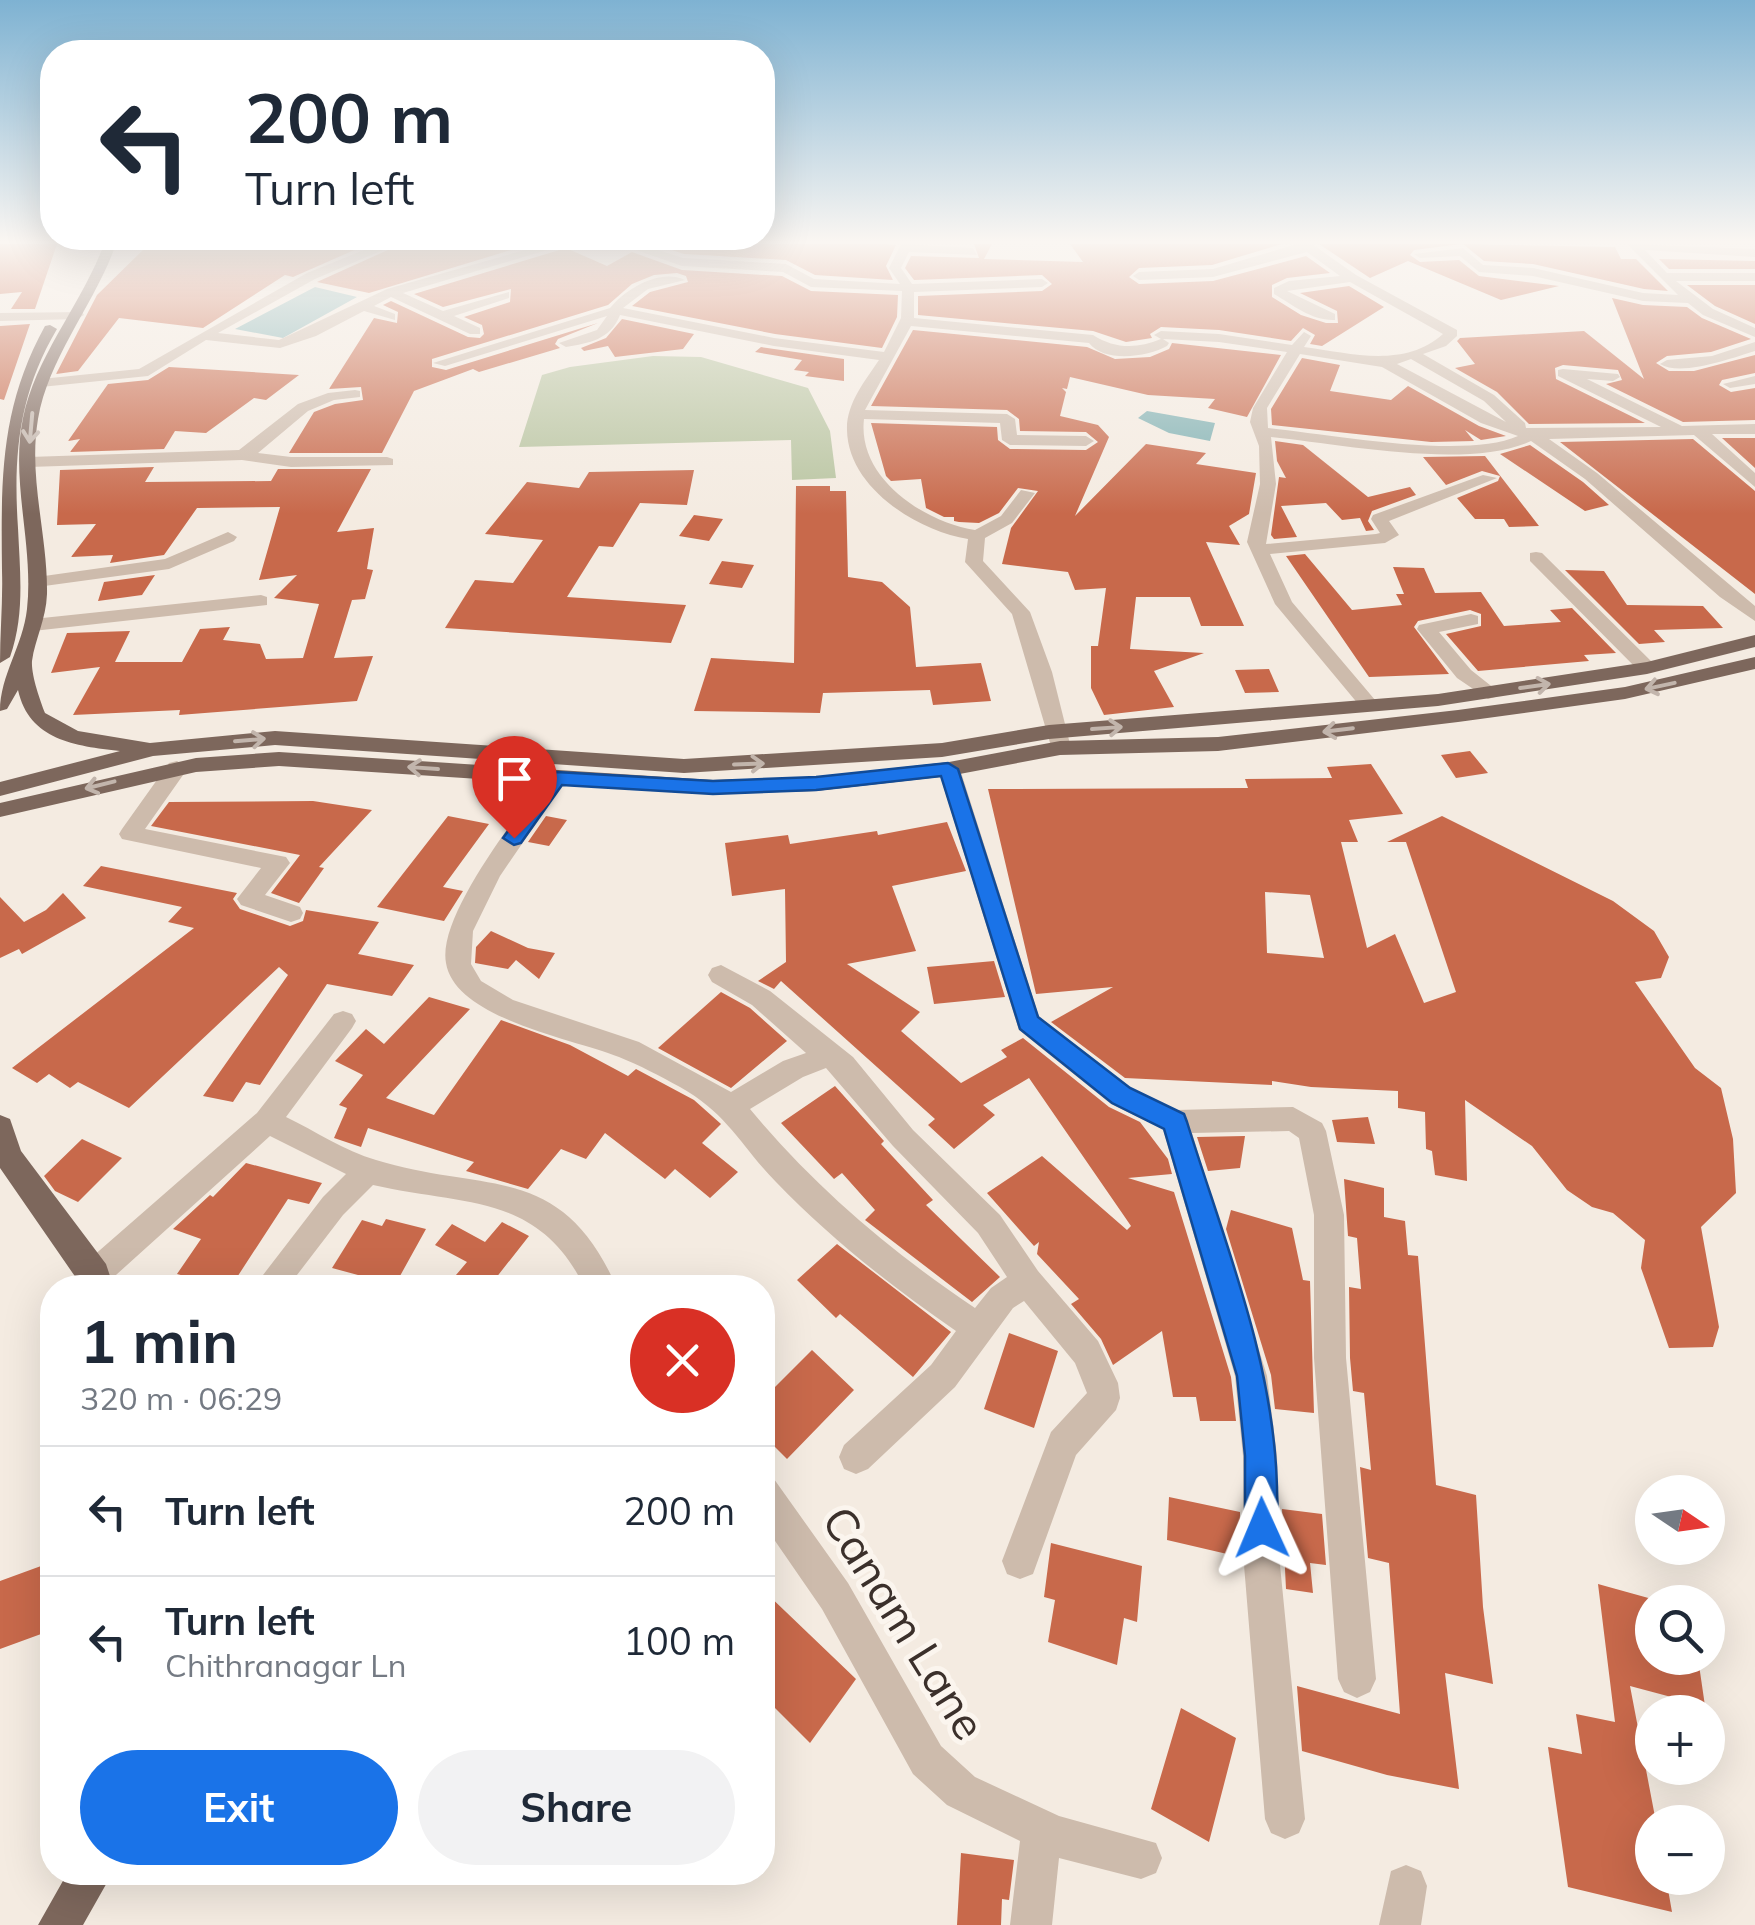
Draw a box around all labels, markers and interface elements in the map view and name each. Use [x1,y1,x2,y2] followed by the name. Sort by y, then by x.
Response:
[245,73,453,161] text: 200 m
[80,80,210,210] icon: left
[245,160,414,216] text: Turn left
[22,412,41,444] one-way arrow
[1518,676,1551,695] one-way arrow
[1645,677,1677,696] one-way arrow
[1091,718,1123,737] one-way arrow
[1323,721,1355,740] one-way arrow
[234,731,266,750] one-way arrow
[472,736,557,839] pin
[487,751,542,806] icon: arrive
[733,754,765,773] one-way arrow
[407,758,439,777] one-way arrow
[85,776,116,795] one-way arrow
[80,1303,238,1378] text: 1 min
[630,1308,735,1413] button: close
[80,1378,282,1418] text: 320 m · 06:29
[1635,1475,1725,1565] north arrow
[1635,1475,1725,1895] map controls
[1210,1476,1314,1580] position arrow
[80,1484,135,1539] icon: left
[165,1487,315,1535] text: Turn left
[623,1487,735,1535] text: 200 m
[811,1496,999,1749] street label: Canam Lane
[1635,1585,1725,1675] button: search
[165,1597,315,1645] text: Turn left
[80,1614,135,1669] icon: left
[623,1617,735,1665] text: 100 m
[165,1645,406,1685] text: Chithranagar Ln
[1635,1695,1725,1785] button: +
[80,1750,398,1865] button: Exit
[418,1750,735,1865] button: Share
[1635,1805,1725,1895] button: −

